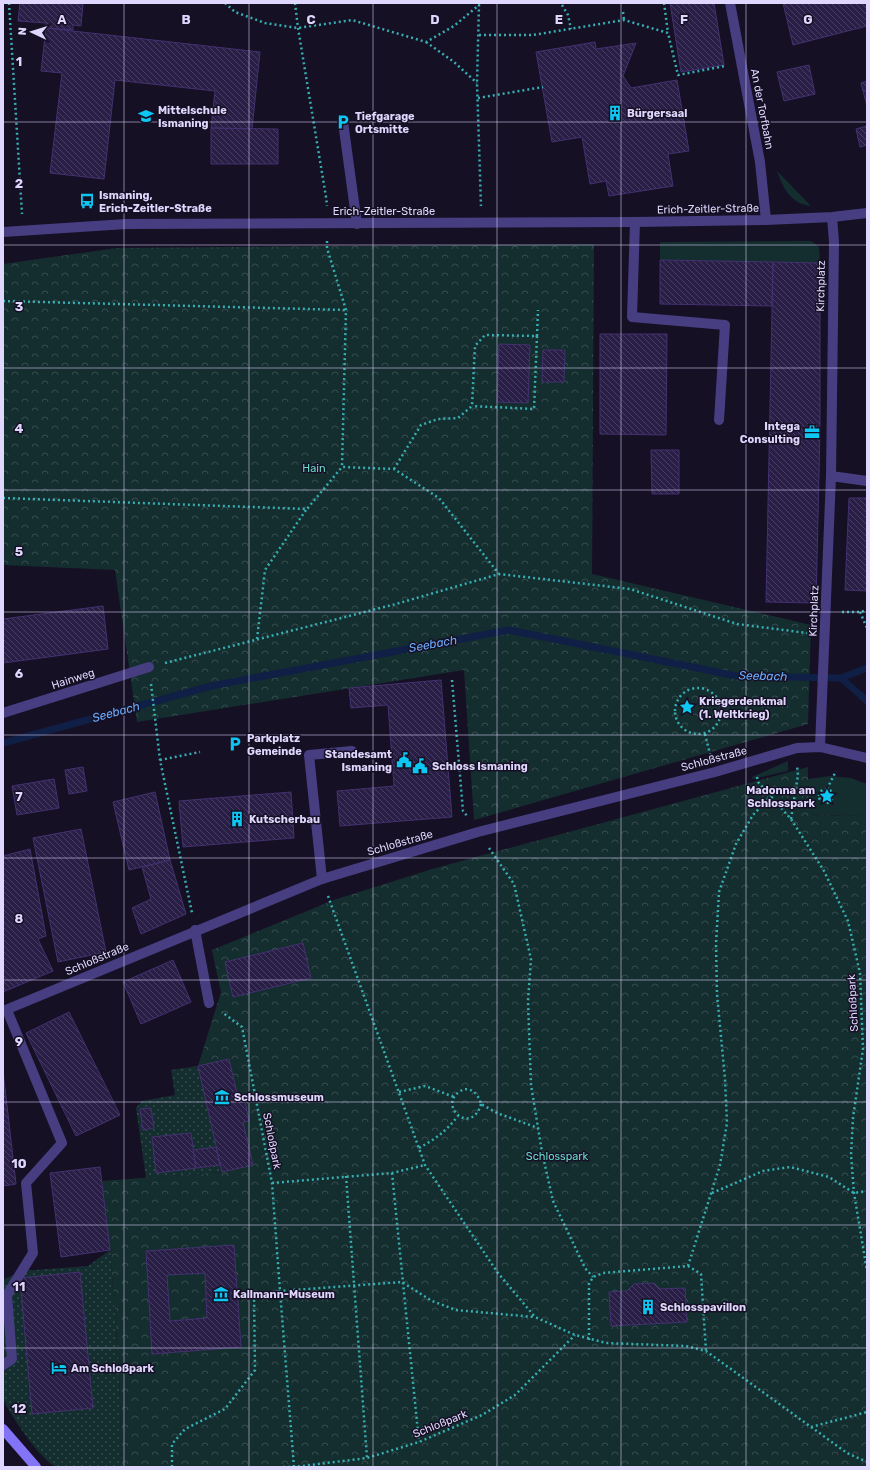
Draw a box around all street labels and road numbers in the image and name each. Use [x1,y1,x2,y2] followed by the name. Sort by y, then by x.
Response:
[748,68,776,150] street label: An der Torfbahn
[657,202,759,216] street label: Erich-Zeitler-Straße
[333,205,435,218] street label: Erich-Zeitler-Straße
[814,260,828,312] street label: Kirchplatz
[807,585,821,637] street label: Kirchplatz
[50,666,96,692] street label: Hainweg
[680,744,748,774] street label: Schloßstraße
[366,827,434,859] street label: Schloßstraße
[63,940,131,978] street label: Schloßstraße
[845,974,861,1032] street label: Schloßpark
[260,1111,284,1171] street label: Schloßpark
[411,1407,469,1441] street label: Schloßpark

